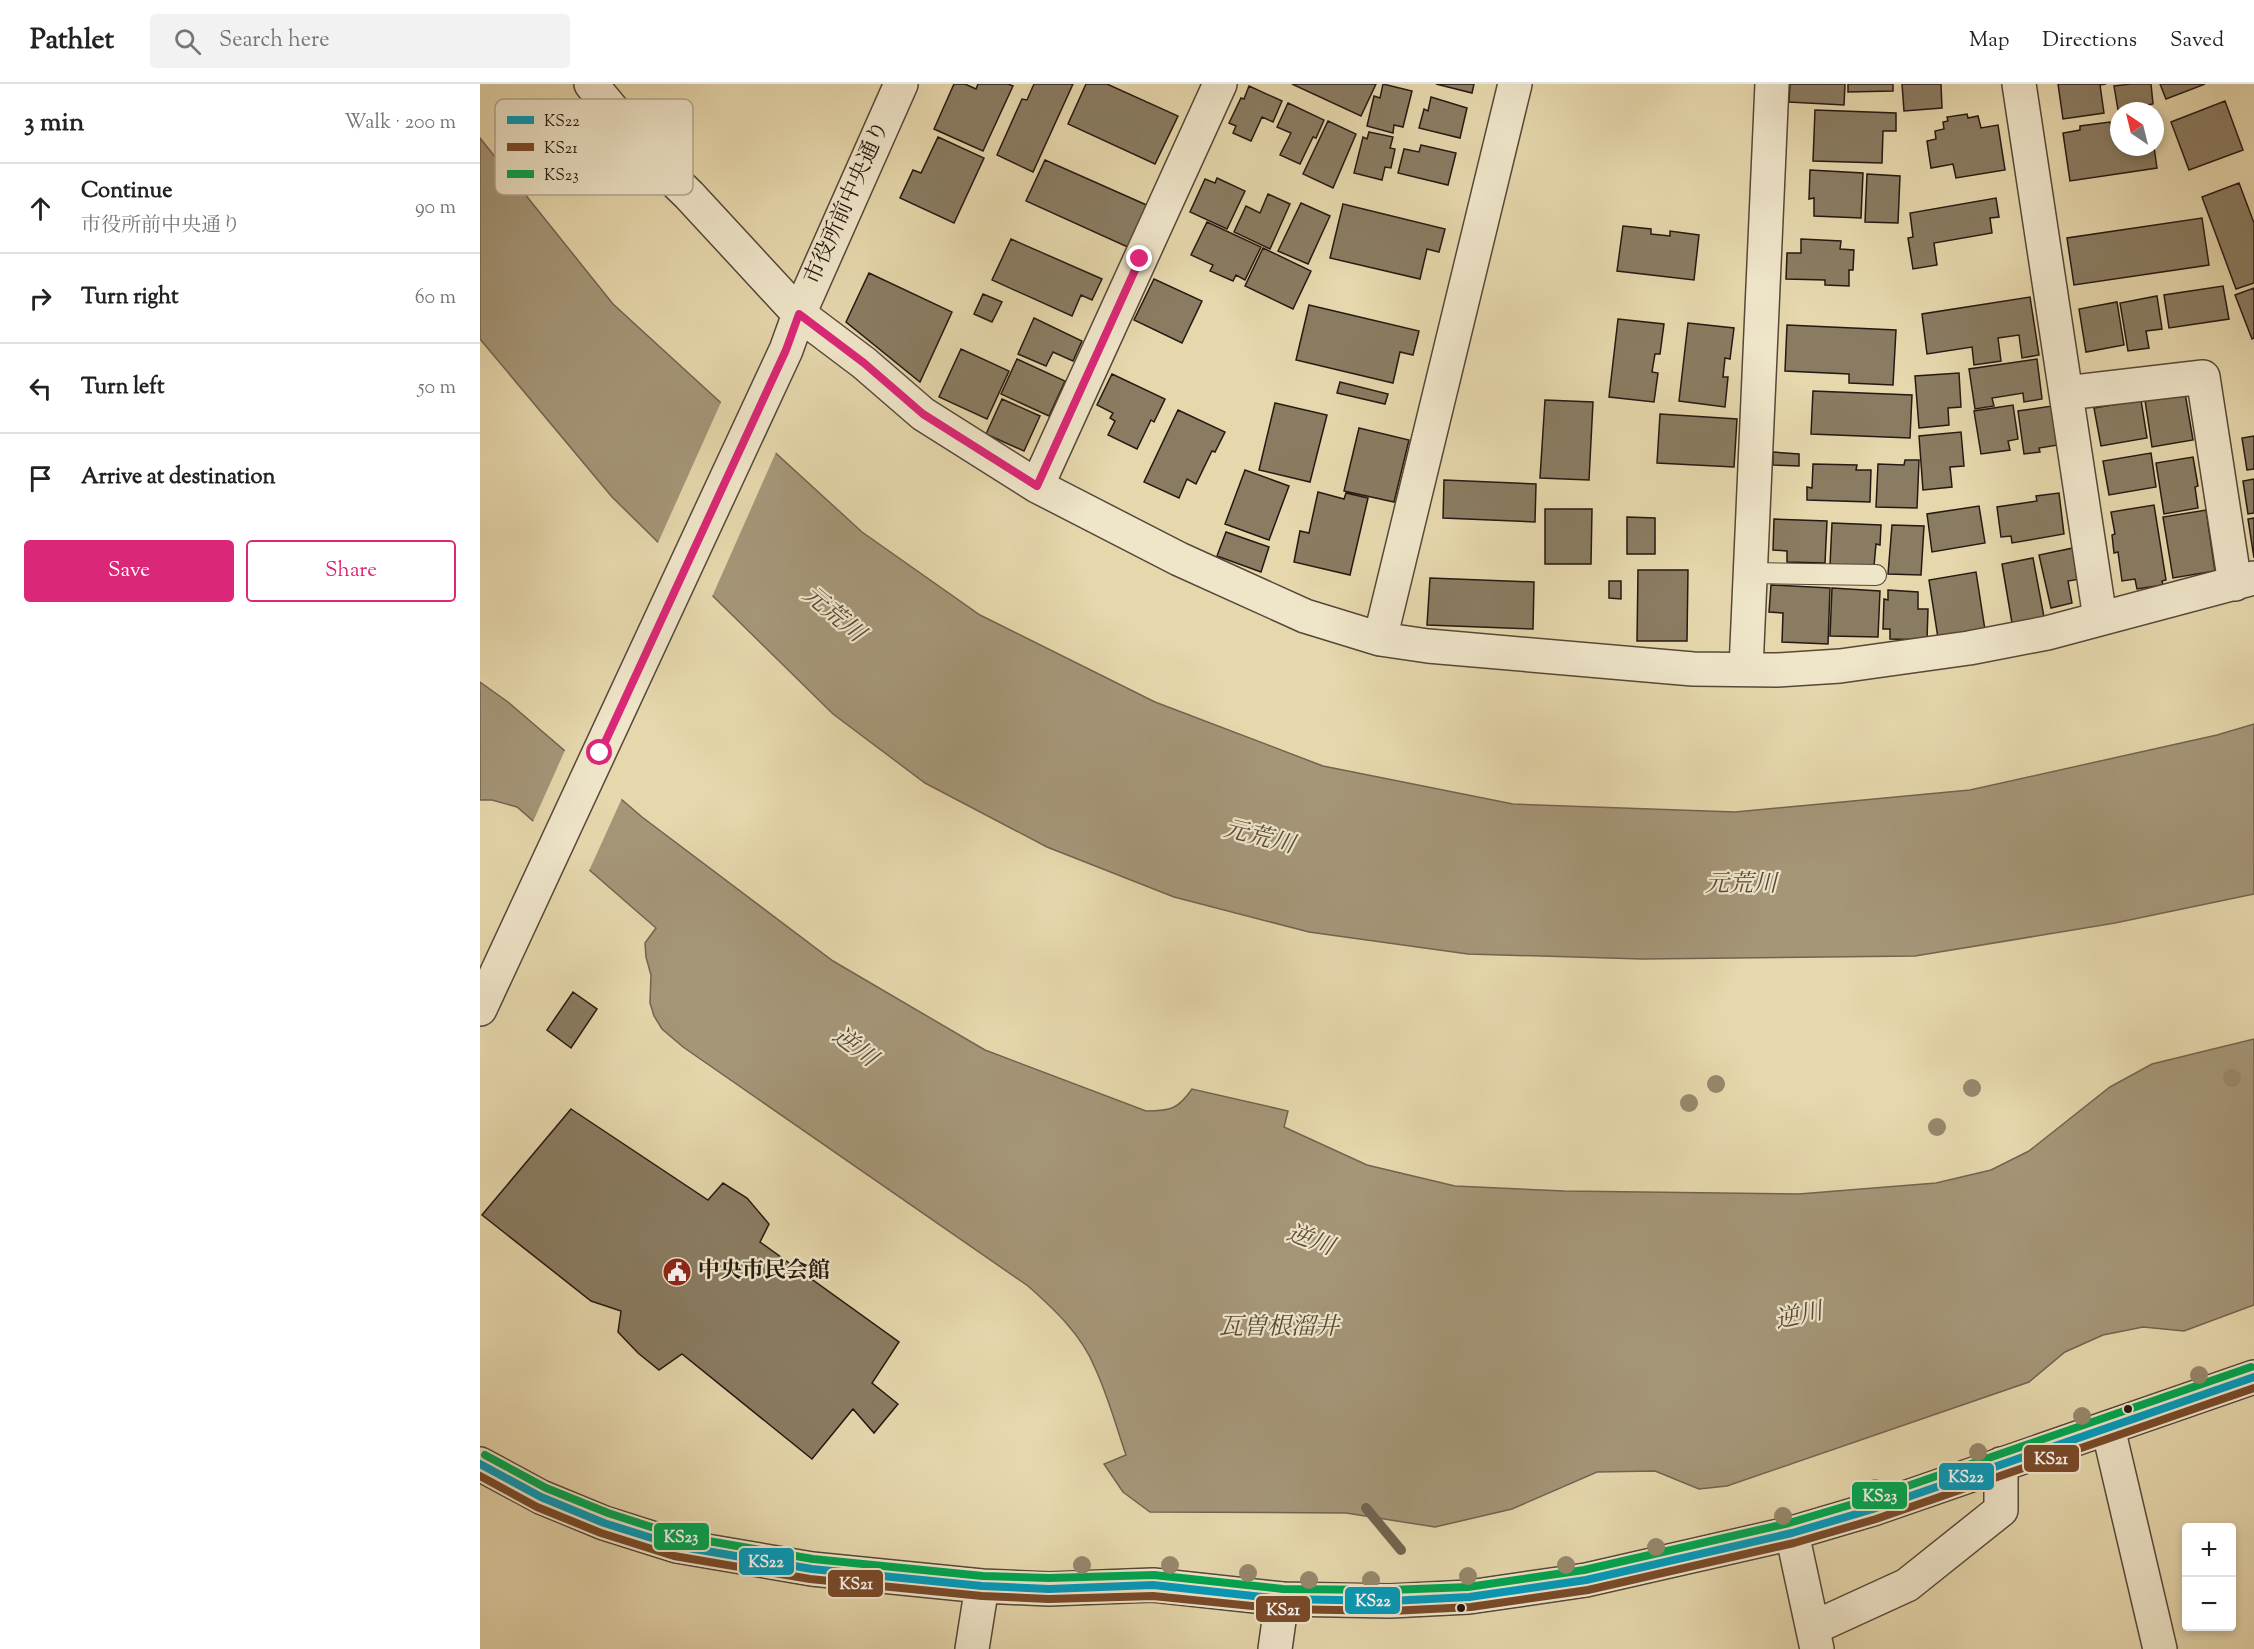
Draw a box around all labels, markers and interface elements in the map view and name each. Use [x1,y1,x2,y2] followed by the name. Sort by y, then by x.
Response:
[150,14,570,68] search box
[30,21,114,61] text: Pathlet
[171,25,204,58] icon: search
[219,25,329,57] text: Search here
[1969,26,2009,56] text: Map
[2042,26,2137,56] text: Directions
[2170,26,2224,56] text: Saved
[495,99,693,195] legend
[2110,102,2164,156] north arrow
[24,105,84,142] text: 3 min
[344,109,456,138] text: Walk · 200 m
[544,111,580,134] text: KS22
[798,116,898,290] street label: 市役所前中央通り
[544,138,578,161] text: KS21
[544,165,579,188] text: KS23
[81,176,172,208] text: Continue
[24,192,57,225] icon: ahead
[415,194,456,223] text: 90 m
[81,212,241,241] text: 市役所前中央通り
[1126,245,1152,271] route end
[24,282,57,315] icon: right
[81,282,178,314] text: Turn right
[415,284,456,313] text: 60 m
[24,372,57,405] icon: left
[81,372,164,404] text: Turn left
[418,374,456,403] text: 50 m
[24,462,57,495] icon: arrive
[81,462,276,494] text: Arrive at destination
[24,540,234,602] button: Save
[246,540,456,602] button: Share
[794,579,874,653] water label: 元荒川
[586,739,612,765] route start
[1220,813,1301,864] water label: 元荒川
[1705,868,1780,902] water label: 元荒川
[825,1020,886,1078] water label: 逆川
[1282,1217,1341,1266] water label: 逆川
[661,1256,693,1288] public building icon: 中央市民会館
[698,1256,830,1288] place label: 中央市民会館
[1772,1295,1829,1339] water label: 逆川
[1219,1311,1341,1345] water label: 瓦曽根溜井
[2122,1403,2134,1415] unlabelled marker
[2023,1444,2080,1473] line badge: KS21
[2034,1449,2068,1472] text: KS21
[1938,1462,1995,1491] line badge: KS22
[1948,1467,1984,1490] text: KS22
[1851,1481,1908,1510] line badge: KS23
[1863,1486,1898,1509] text: KS23
[653,1522,710,1551] line badge: KS23
[2182,1523,2236,1631] map controls
[2182,1523,2236,1577] button: +
[664,1527,699,1550] text: KS23
[738,1547,795,1576] line badge: KS22
[748,1552,784,1575] text: KS22
[827,1569,884,1598] line badge: KS21
[839,1574,873,1597] text: KS21
[2182,1577,2236,1631] button: −
[1344,1586,1401,1615] line badge: KS22
[1355,1591,1391,1614] text: KS22
[1255,1595,1311,1623] line badge: KS21
[1266,1600,1300,1623] text: KS21
[1455,1602,1467,1614] unlabelled marker

